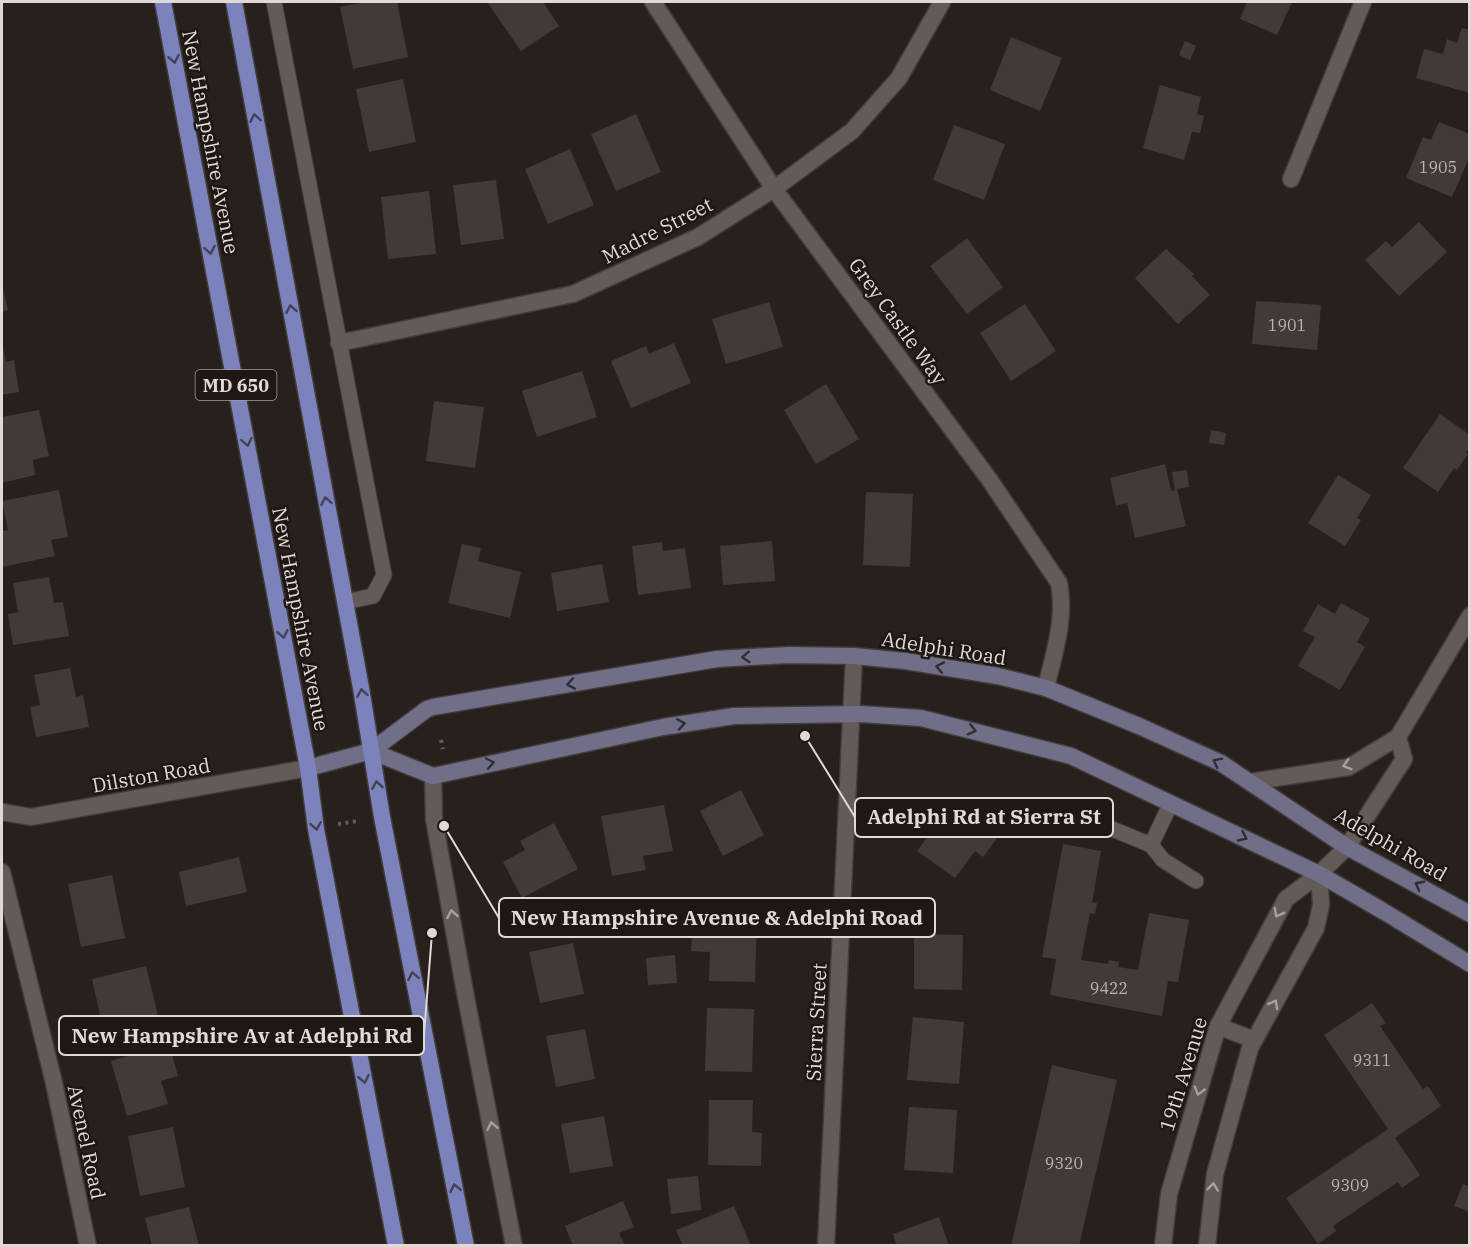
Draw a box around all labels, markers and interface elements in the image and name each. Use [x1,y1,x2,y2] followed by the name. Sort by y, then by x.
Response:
[176,28,246,256] street label: New Hampshire Avenue
[167,54,180,64] one-way arrow
[250,113,262,122] one-way arrow
[1419,157,1457,177] house number: 1905
[597,191,717,269] street label: Madre Street
[203,245,216,255] one-way arrow
[843,252,953,390] street label: Grey Castle Way
[285,305,298,315] one-way arrow
[1268,315,1306,335] house number: 1901
[196,370,276,400] road number: MD 650
[240,437,253,447] one-way arrow
[320,496,333,506] one-way arrow
[266,505,336,733] street label: New Hampshire Avenue
[880,625,1008,671] street label: Adelphi Road
[276,628,289,638] one-way arrow
[742,651,751,664] one-way arrow
[936,661,946,674] one-way arrow
[567,677,576,689] one-way arrow
[356,688,368,698] one-way arrow
[676,718,686,731] one-way arrow
[967,722,977,735] one-way arrow
[90,751,212,799] street label: Dilston Road
[1212,757,1223,769] one-way arrow
[485,758,495,771] one-way arrow
[1342,758,1353,771] one-way arrow
[371,780,383,789] one-way arrow
[855,798,1113,837] callout: Adelphi Rd at Sierra St
[1330,801,1452,887] street label: Adelphi Road
[867,802,1101,830] text: Adelphi Rd at Sierra St
[309,821,321,831] one-way arrow
[1236,830,1247,842] one-way arrow
[1414,881,1425,892] one-way arrow
[499,898,935,937] callout: New Hampshire Avenue & Adelphi Road
[511,903,923,931] text: New Hampshire Avenue & Adelphi Road
[1274,907,1285,917] one-way arrow
[446,909,458,919] one-way arrow
[799,962,833,1082] street label: Sierra Street
[407,971,420,981] one-way arrow
[1090,978,1128,998] house number: 9422
[1267,999,1278,1010] one-way arrow
[1153,1013,1213,1135] street label: 19th Avenue
[59,1016,424,1055] callout: New Hampshire Av at Adelphi Rd
[71,1021,413,1049] text: New Hampshire Av at Adelphi Rd
[1353,1050,1391,1070] house number: 9311
[357,1074,370,1084] one-way arrow
[62,1082,112,1202] street label: Avenel Road
[1194,1085,1206,1095] one-way arrow
[486,1121,499,1131] one-way arrow
[1045,1153,1083,1173] house number: 9320
[1331,1175,1369,1195] house number: 9309
[449,1183,462,1193] one-way arrow
[1206,1183,1219,1192] one-way arrow

